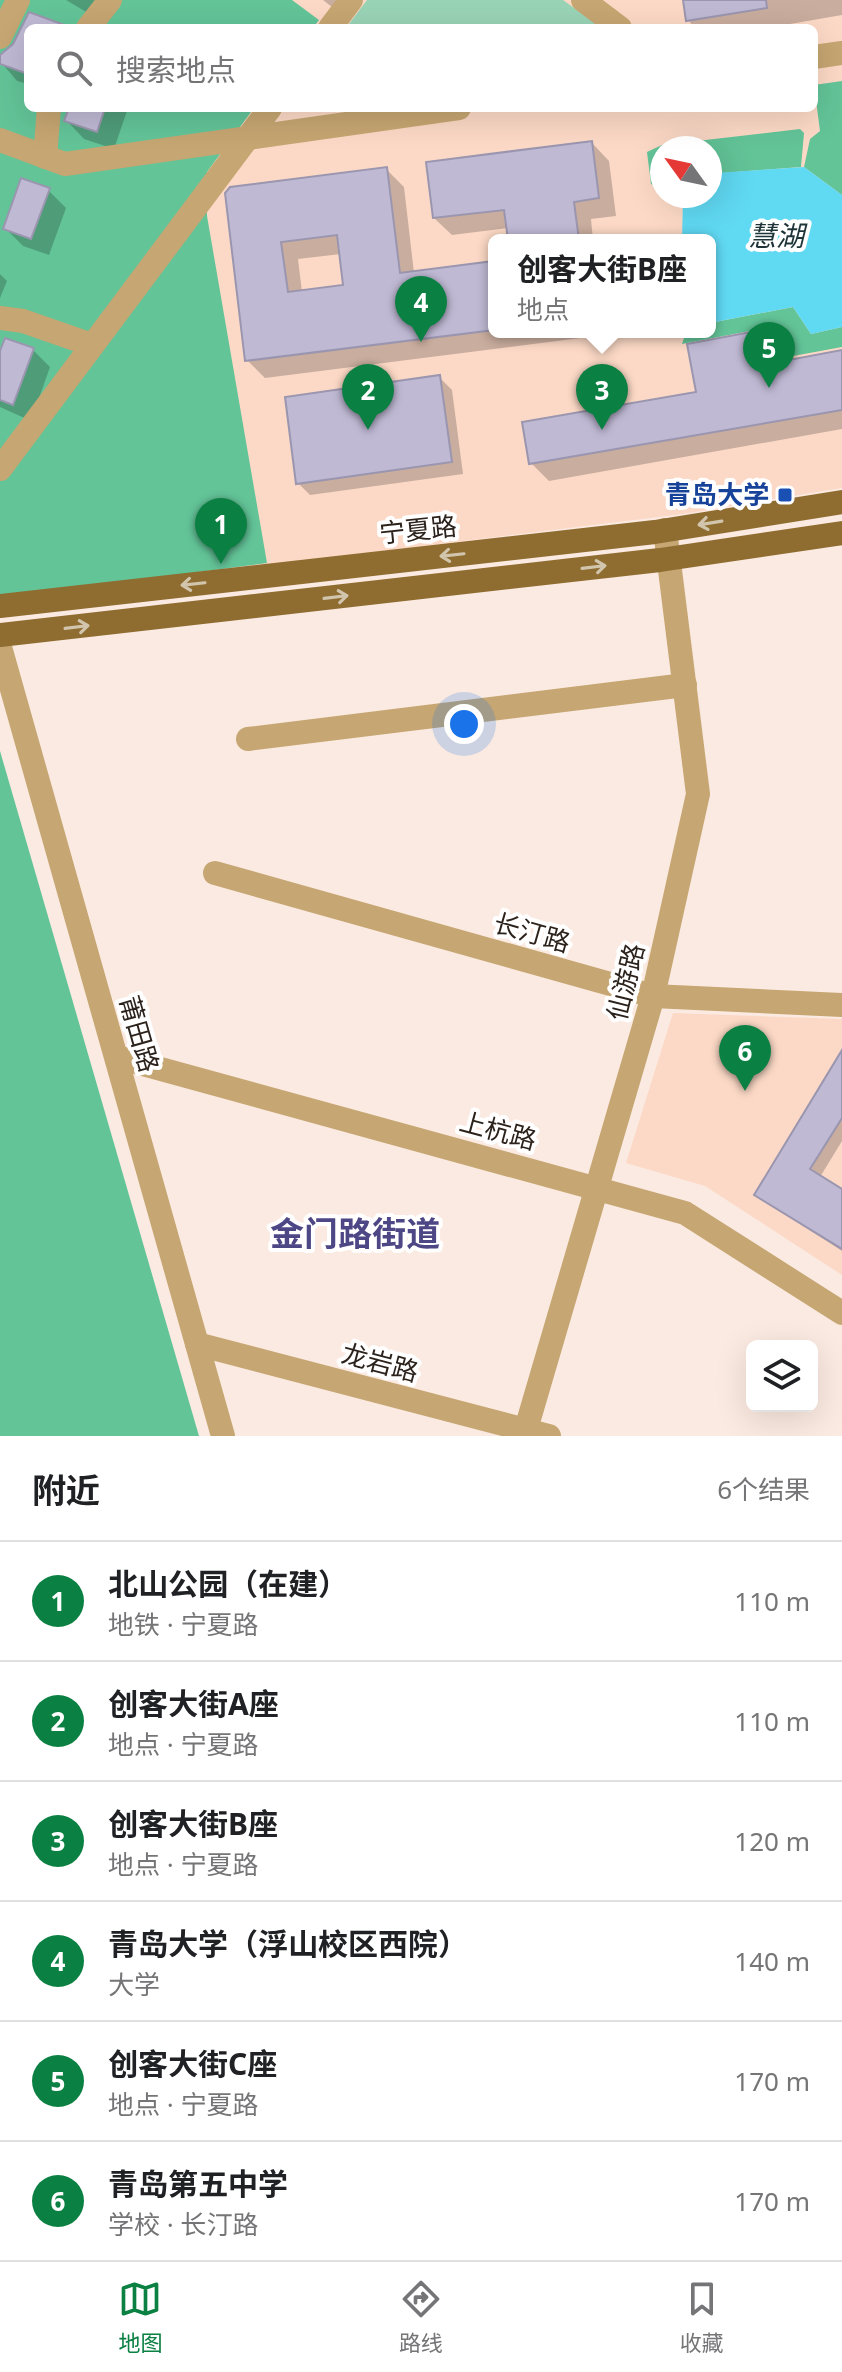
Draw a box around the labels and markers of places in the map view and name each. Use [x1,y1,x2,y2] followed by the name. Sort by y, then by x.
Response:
[395,276,447,342] pin: 4
[743,322,795,388] pin: 5
[342,364,394,430] pin: 2
[576,364,628,430] pin: 3
[665,476,769,512] place label: 青岛大学
[776,486,794,504] marker: 青岛大学
[195,498,247,564] pin: 1
[719,1025,771,1091] pin: 6

